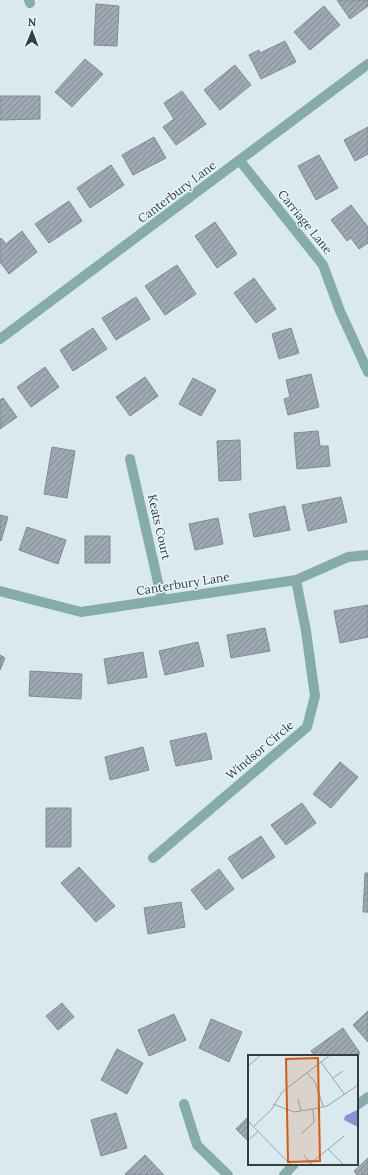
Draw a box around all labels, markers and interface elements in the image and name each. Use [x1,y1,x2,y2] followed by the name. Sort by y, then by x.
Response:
[12,12,52,52] north arrow
[28,15,37,29] text: N
[135,157,219,226] street label: Canterbury Lane
[275,187,336,257] street label: Carriage Lane
[145,493,174,561] street label: Keats Court
[135,569,231,598] street label: Canterbury Lane
[223,717,297,782] street label: Windsor Circle
[248,1055,358,1165] inset map

